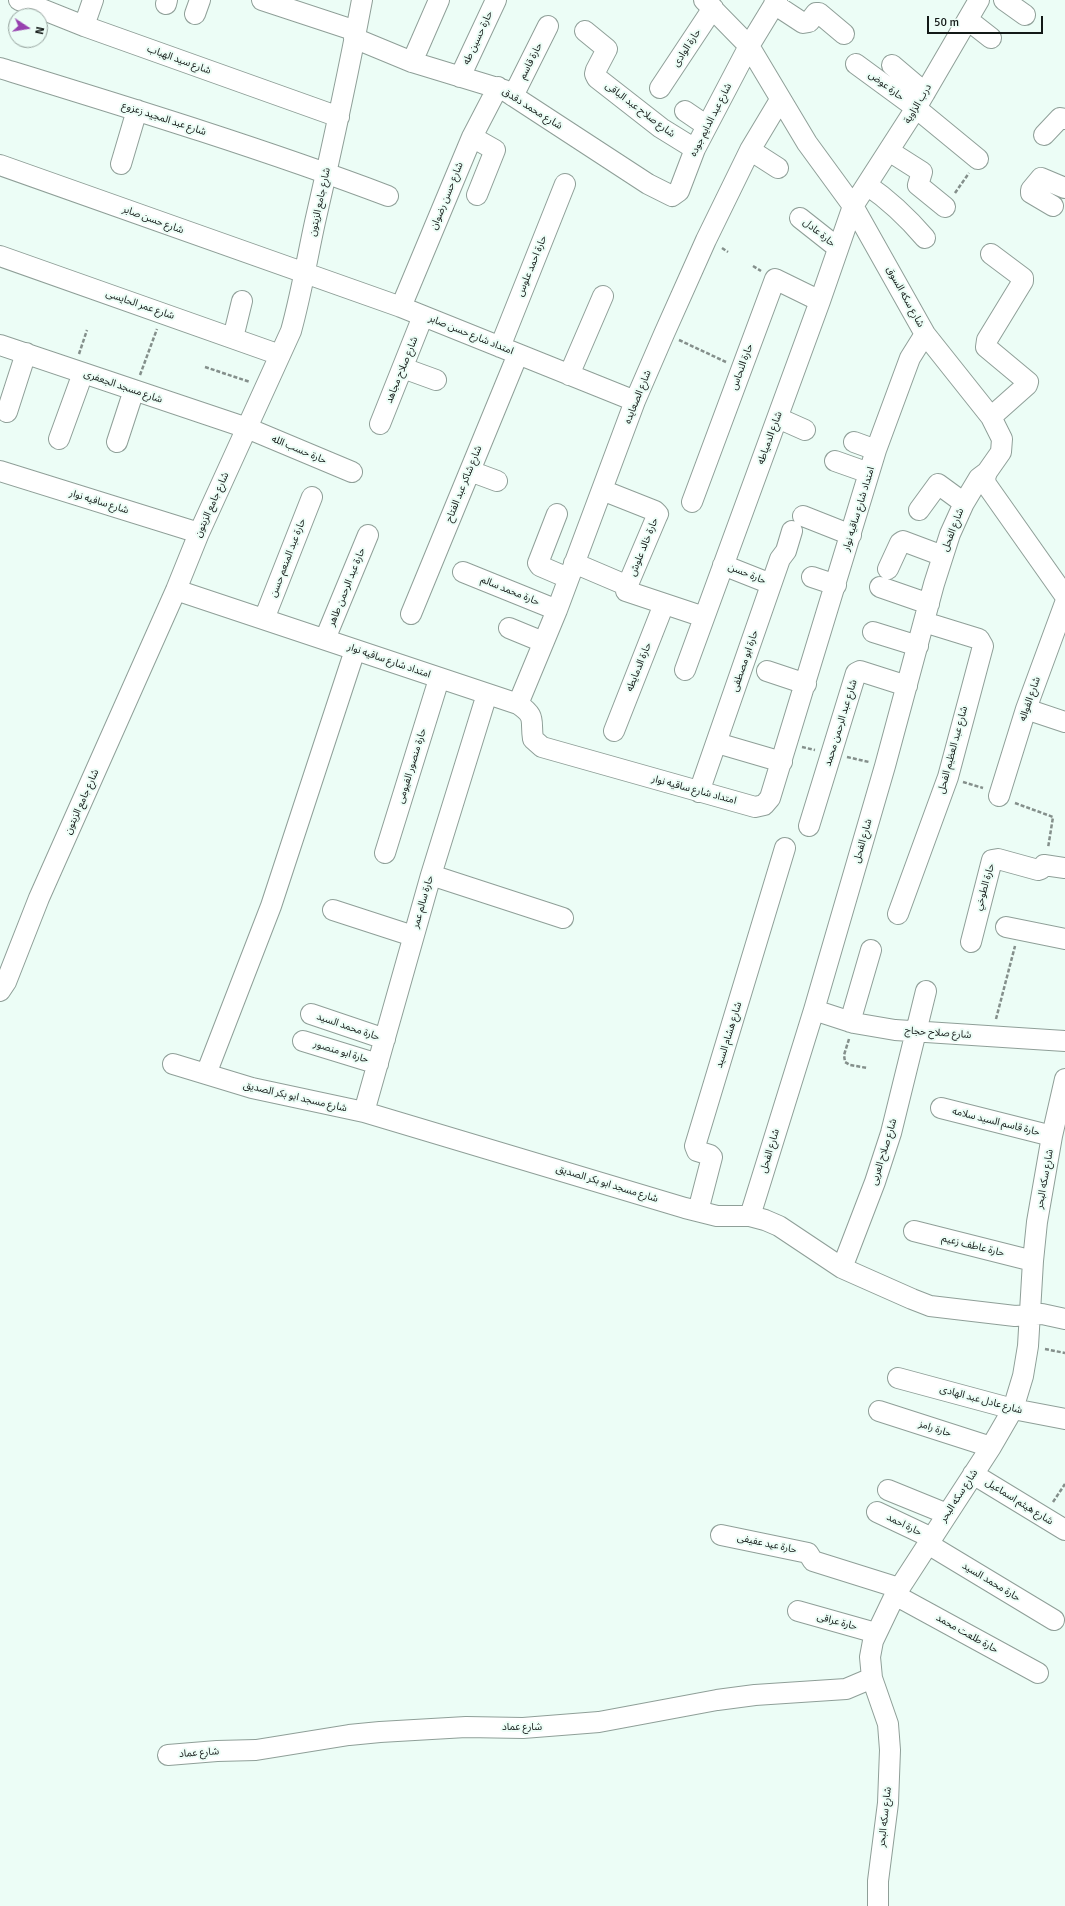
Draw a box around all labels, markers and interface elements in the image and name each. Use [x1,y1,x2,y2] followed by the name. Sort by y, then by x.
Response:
[8,8,48,48] north arrow
[929,8,1045,34] scale bar
[460,9,496,67] street label: حارة حسين طه
[934,15,959,30] text: 50 m
[32,25,46,35] text: N
[670,27,704,69] street label: حارة الوادى
[517,41,545,81] street label: حارة قاسم
[145,43,213,77] street label: شارع سيد الهباب
[866,69,906,103] street label: حارة عوض
[603,80,677,140] street label: شارع صلاح عبد الباقى
[687,81,735,159] street label: شارع عبد الدايم جوده
[902,82,934,126] street label: درب الزاوية
[500,86,564,132] street label: شارع محمد دقدق
[120,100,208,138] street label: شارع عبد المجيد زعزوع
[428,160,466,232] street label: شارع حسن رضوان
[307,166,333,238] street label: شارع جامع الزيتون
[121,203,185,237] street label: شارع حسن صابر
[800,216,838,250] street label: حارة عادل
[514,234,550,298] street label: حارة احمد علوس
[883,265,927,329] street label: شارع سكه السوق
[104,288,176,322] street label: شارع عمر الحايسى
[427,313,515,357] street label: امتداد شارع حسن صابر
[383,335,421,405] street label: شارع صلاح مجاهد
[728,342,756,392] street label: حارة النحاس
[82,368,164,406] street label: شارع مسجد الجعفرى
[622,368,654,426] street label: شارع الصعايده
[755,410,785,466] street label: شارع الدمياطه
[270,433,328,467] street label: حارة حسب الله
[443,444,485,524] street label: شارع شاكر عبد الفتاح
[841,466,877,552] street label: امتداد شارع ساقيه نوار
[192,471,232,539] street label: شارع جامع الزيتون
[68,487,130,517] street label: شارع سافيه نوار
[939,507,967,553] street label: شارع الفحل
[627,516,661,578] street label: حارة خالد علوش
[267,517,309,599] street label: حارة عبد المنعم حسن
[326,546,368,628] street label: حارة عبد الرحمن طاهر
[726,561,768,587] street label: حارة حسن
[479,574,541,608] street label: حارة محمد سالم
[729,629,761,693] street label: حارة ابو مصطفى
[346,641,432,681] street label: امتداد شارع ساقيه نوار
[624,641,654,693] street label: حارة الدمايطه
[1017,675,1043,723] street label: شارع الفواله
[822,678,860,768] street label: شارع عبد الرحمن محمد
[936,705,970,795] street label: شارع عبد العظيم الفحل
[395,727,429,805] street label: حارة منصور الفيومى
[62,768,102,836] street label: شارع جامع الزيتون
[650,773,738,807] street label: امتداد شارع ساقيه نوار
[851,818,875,864] street label: شارع الفحل
[973,862,997,912] street label: حارة الطوخي
[410,874,436,930] street label: حارة سالم عمر
[713,1001,745,1069] street label: شارع هشام السيد
[315,1011,381,1043] street label: حارة محمد السيد
[904,1025,972,1041] street label: شارع صلاح حجاج
[312,1038,370,1066] street label: حارة ابو منصور
[242,1079,348,1115] street label: شارع مسجد ابو بكر الصديق
[951,1105,1041,1139] street label: حارة قاسم السيد سلامه
[868,1117,900,1187] street label: شارع صلاح العربى
[758,1128,782,1174] street label: شارع الفحل
[1034,1148,1056,1210] street label: شارع سكه البحر
[555,1163,659,1205] street label: شارع مسجد ابو بكر الصديق
[940,1232,1006,1260] street label: حارة عاطف زعيم
[938,1383,1024,1417] street label: شارع عادل عبد الهادى
[917,1418,953,1440] street label: حارة رامز
[938,1467,980,1525] street label: شارع سكه البحر
[983,1476,1055,1528] street label: شارع هيثم اسماعيل
[884,1511,924,1539] street label: حارة احمد
[736,1532,798,1556] street label: حارة عيد عفيفى
[960,1560,1022,1604] street label: حارة محمد السيد
[816,1611,858,1633] street label: حارة عراقى
[934,1612,1000,1656] street label: حارة طلعت محمد
[502,1721,542,1733] street label: شارع عماد
[179,1746,219,1760] street label: شارع عماد
[876,1786,894,1848] street label: شارع سكه البحر

